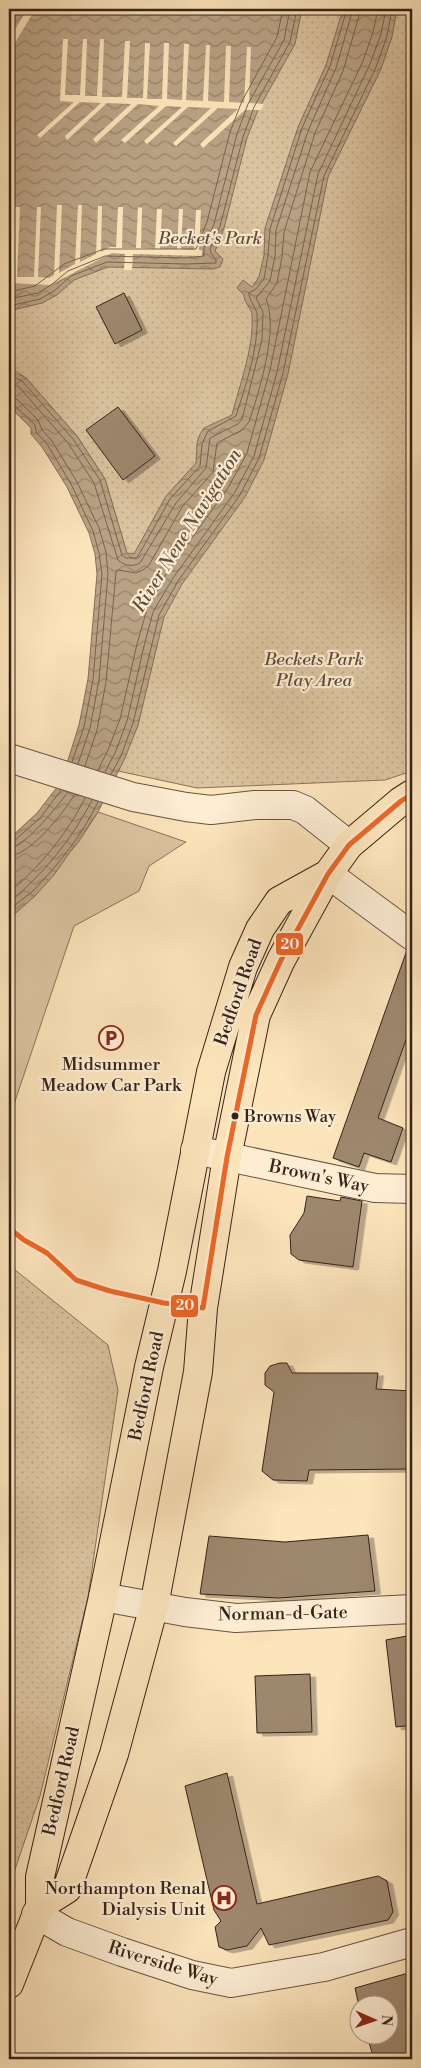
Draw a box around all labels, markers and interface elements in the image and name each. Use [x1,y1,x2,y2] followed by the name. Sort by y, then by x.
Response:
[157,227,262,250] park label: Becket's Park
[126,444,247,618] water label: River Nene Navigation
[263,648,364,692] park label: Beckets Park Play Area
[275,932,304,956] line badge: 20
[209,935,268,1050] street label: Bedford Road
[281,936,299,954] text: 20
[98,1025,124,1051] parking icon: Midsummer Meadow Car Park
[41,1053,183,1097] place label: Midsummer Meadow Car Park
[243,1106,337,1128] place label: Browns Way
[230,1111,240,1121] marker: Browns Way
[266,1154,371,1198] street label: Brown's Way
[170,1294,199,1318] line badge: 20
[176,1297,194,1315] text: 20
[123,1328,169,1444] street label: Bedford Road
[218,1601,348,1626] street label: Norman-d-Gate
[38,1723,85,1839] street label: Bedford Road
[45,1877,207,1921] place label: Northampton Renal Dialysis Unit
[211,1885,237,1911] hospital icon: Northampton Renal Dialysis Unit
[105,1936,221,1991] street label: Riverside Way
[348,1996,398,2046] north arrow
[377,2015,395,2026] text: N

